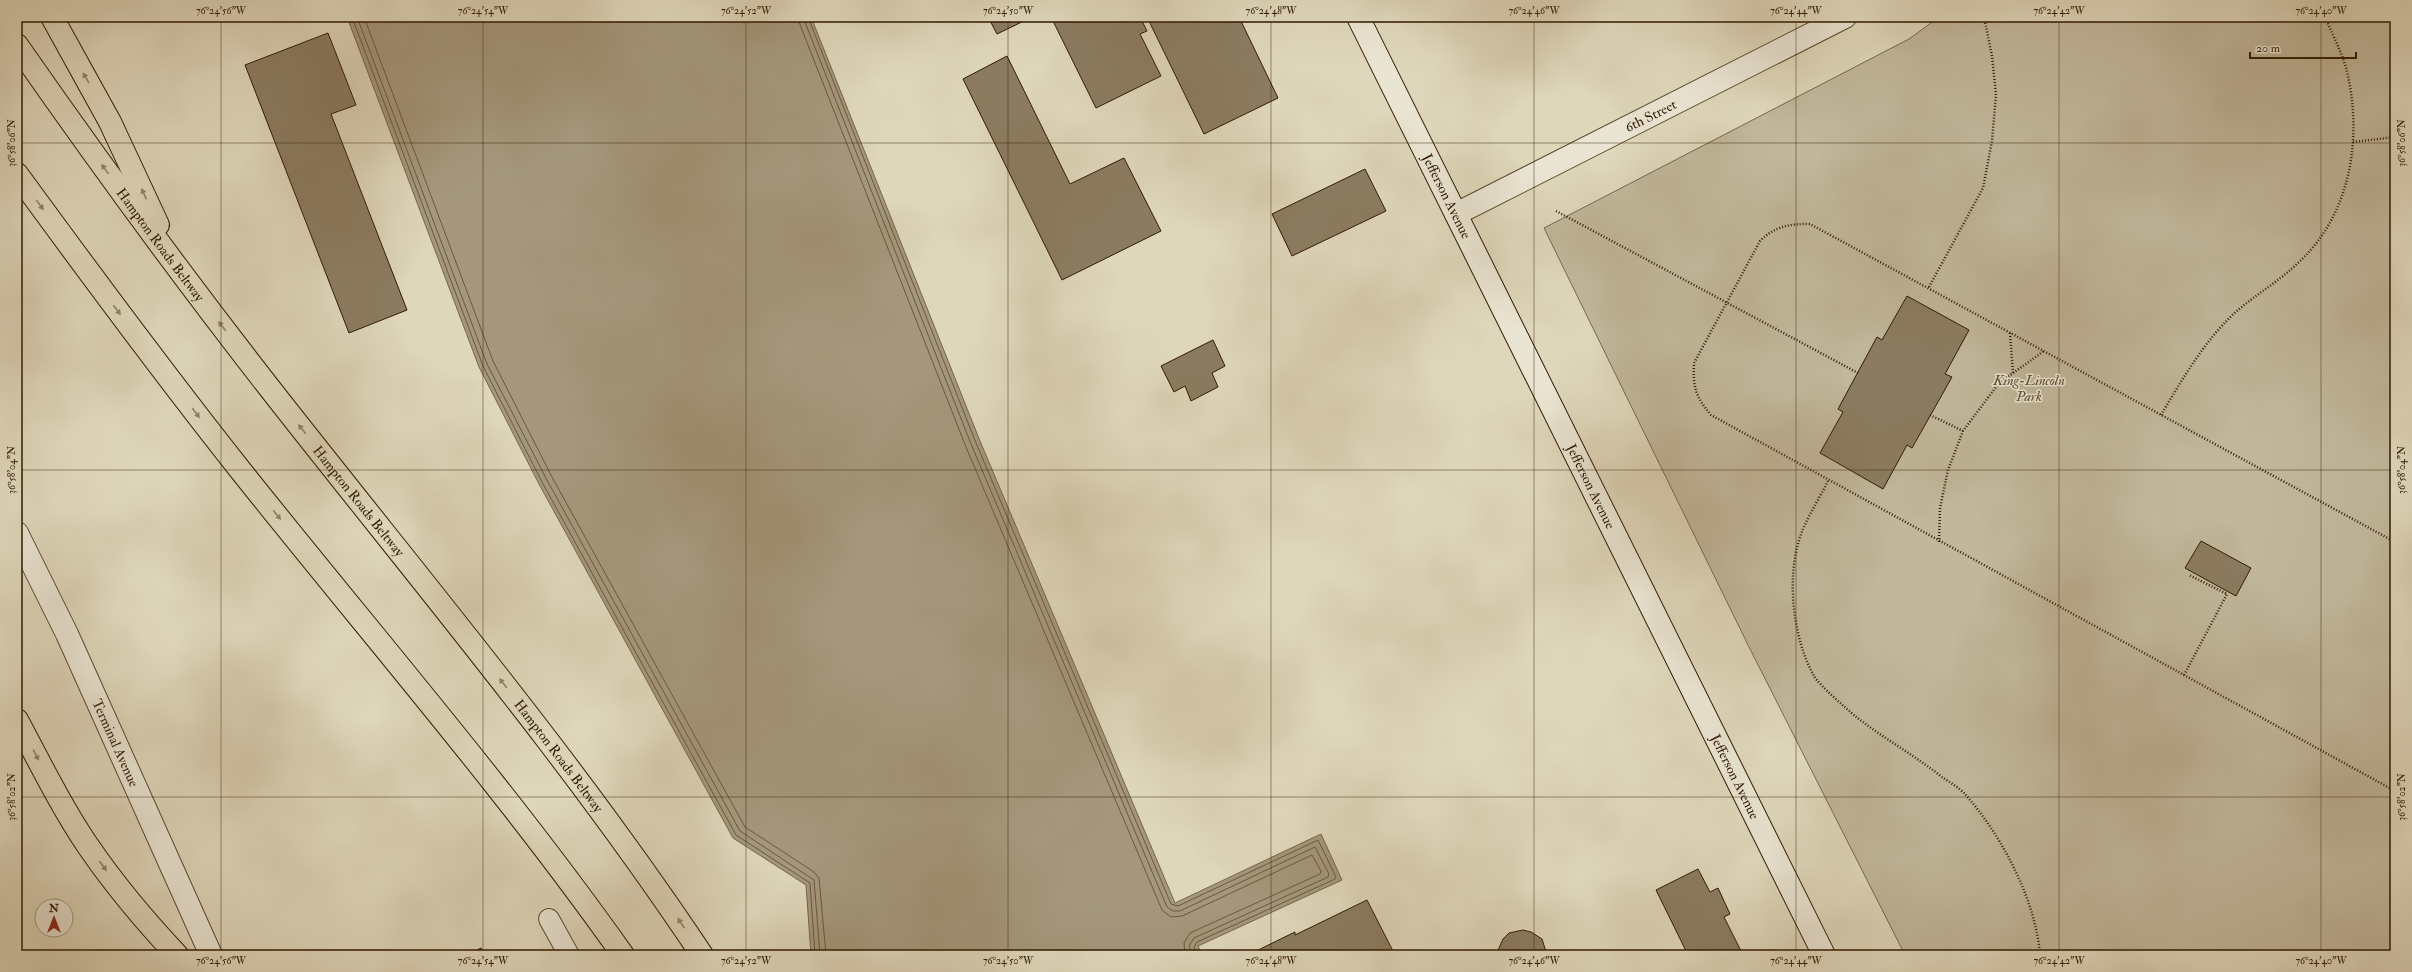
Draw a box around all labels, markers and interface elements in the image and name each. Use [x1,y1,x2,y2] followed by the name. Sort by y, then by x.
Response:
[196,5,247,17] text: 76°24'56"W
[458,5,509,17] text: 76°24'54"W
[721,5,772,17] text: 76°24'52"W
[983,5,1034,17] text: 76°24'50"W
[1246,5,1297,17] text: 76°24'48"W
[1508,5,1560,17] text: 76°24'46"W
[1770,5,1823,17] text: 76°24'44"W
[2033,5,2085,17] text: 76°24'42"W
[2295,5,2347,17] text: 76°24'40"W
[2250,34,2356,60] scale bar
[2256,41,2281,56] text: 20 m
[82,72,89,84] one-way arrow
[1622,96,1680,136] street label: 6th Street
[6,119,18,167] text: 36°58'06"N
[2396,119,2408,167] text: 36°58'06"N
[1418,150,1475,242] street label: Jefferson Avenue
[101,163,109,174] one-way arrow
[113,185,208,306] street label: Hampton Roads Beltway
[141,189,147,200] one-way arrow
[36,200,44,210] one-way arrow
[113,304,121,315] one-way arrow
[218,321,227,332] one-way arrow
[1992,372,2065,405] park label: King-Lincoln Park
[192,407,200,418] one-way arrow
[298,423,306,434] one-way arrow
[1562,440,1619,532] street label: Jefferson Avenue
[309,442,408,561] street label: Hampton Roads Beltway
[6,446,18,494] text: 36°58'04"N
[2396,446,2408,494] text: 36°58'04"N
[272,509,281,520] one-way arrow
[499,678,508,689] one-way arrow
[510,696,607,817] street label: Hampton Roads Beltway
[88,697,143,790] street label: Terminal Avenue
[1706,730,1763,822] street label: Jefferson Avenue
[32,749,39,761] one-way arrow
[6,773,18,821] text: 36°58'02"N
[2396,773,2408,821] text: 36°58'02"N
[99,860,107,871] one-way arrow
[34,898,74,938] north arrow
[48,902,60,915] text: N
[677,917,685,928] one-way arrow
[196,955,247,967] text: 76°24'56"W
[458,955,509,967] text: 76°24'54"W
[721,955,772,967] text: 76°24'52"W
[983,955,1034,967] text: 76°24'50"W
[1246,955,1297,967] text: 76°24'48"W
[1508,955,1560,967] text: 76°24'46"W
[1770,955,1823,967] text: 76°24'44"W
[2033,955,2085,967] text: 76°24'42"W
[2295,955,2347,967] text: 76°24'40"W

